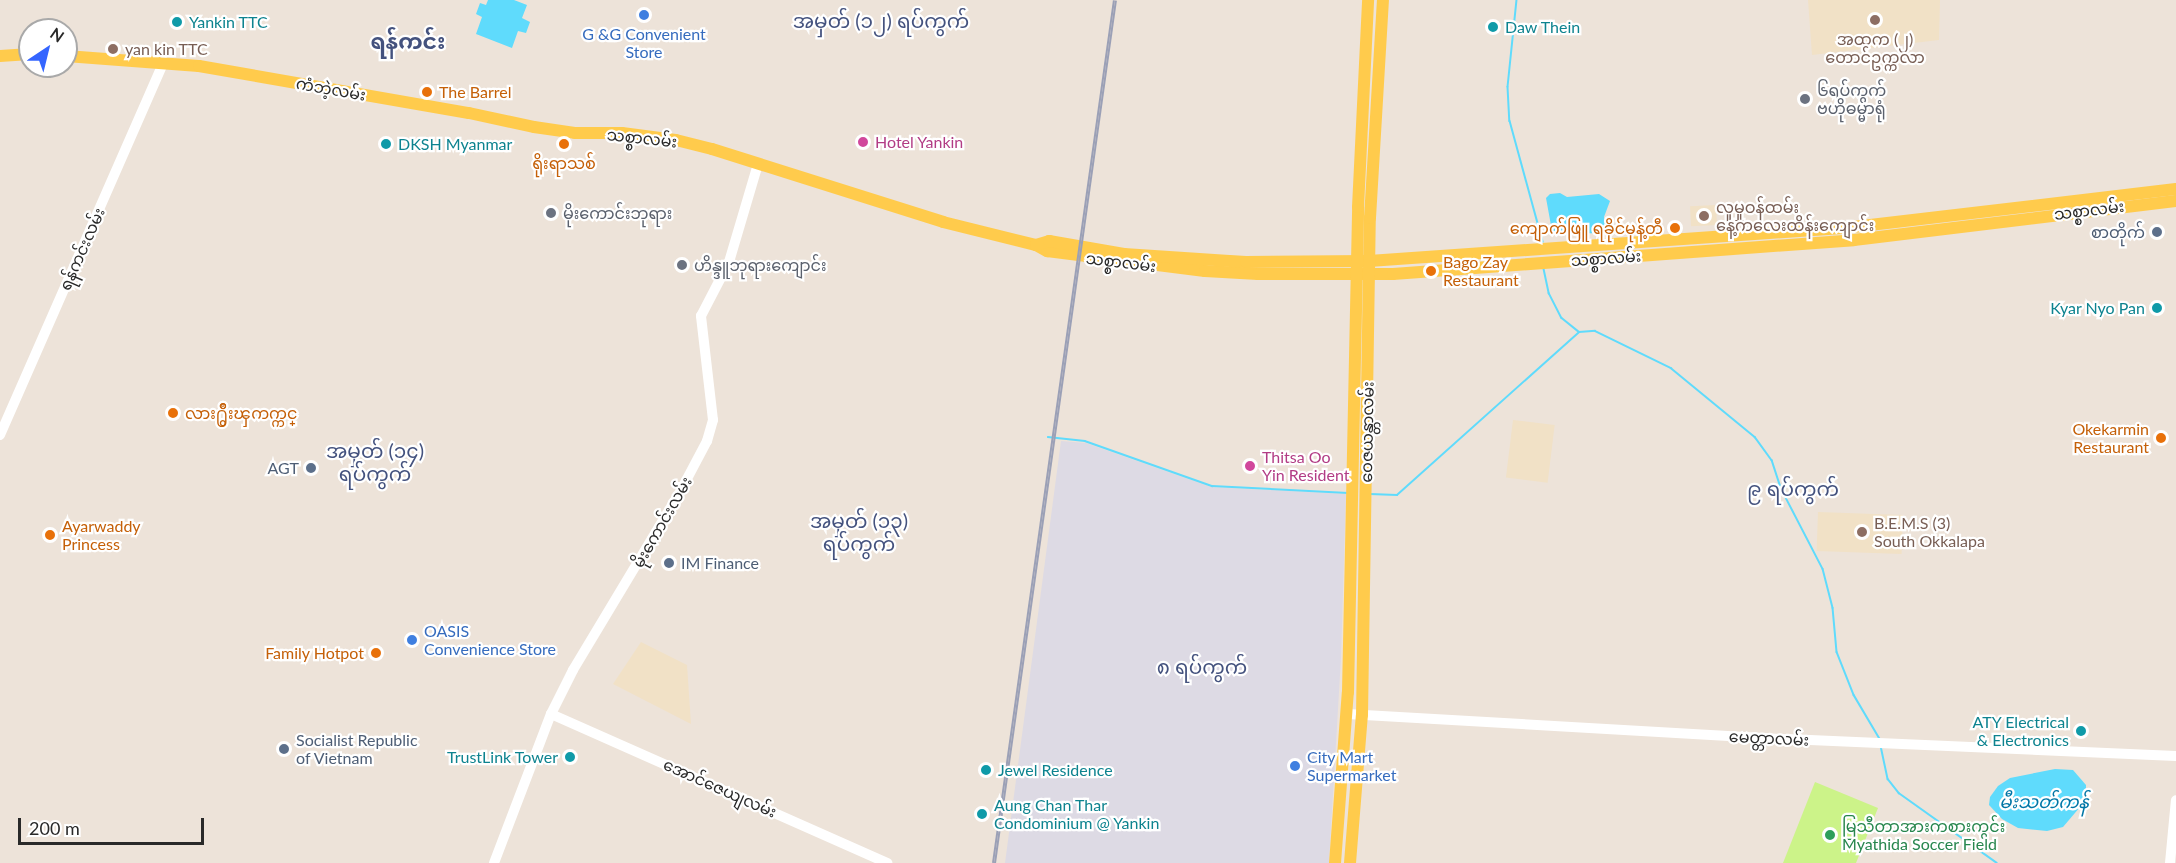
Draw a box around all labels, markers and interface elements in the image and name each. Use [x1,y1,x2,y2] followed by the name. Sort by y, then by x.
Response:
[637,8,651,22] marker: G &G Convenient Store
[793,8,969,32] district label: အမှတ် (၁၂) ရပ်ကွက်
[189,12,268,32] place label: Yankin TTC
[1868,13,1882,27] marker: အထက (၂) တောင်ဥက္ကလာ
[170,15,184,29] marker: Yankin TTC
[1505,17,1581,37] place label: Daw Thein
[18,18,78,78] north arrow
[1486,20,1500,34] marker: Daw Thein
[47,23,68,46] text: N
[582,24,706,62] place label: G &G Convenient Store
[370,28,446,54] district label: ရန်ကင်း
[1825,29,1925,67] place label: အထက (၂) တောင်ဥက္ကလာ
[125,39,208,59] place label: yan kin TTC
[106,42,120,56] marker: yan kin TTC
[295,73,367,105] street label: ကံဘဲ့လမ်း
[1817,80,1886,118] place label: ၆ရပ်ကွက် ဗဟိုဓမ္မာရုံ
[439,82,511,102] place label: The Barrel
[420,85,434,99] marker: The Barrel
[1798,92,1812,106] marker: ၆ရပ်ကွက် ဗဟိုဓမ္မာရုံ
[606,125,678,151] street label: သစ္စာလမ်း
[875,132,964,152] place label: Hotel Yankin
[398,134,512,154] place label: DKSH Myanmar
[856,135,870,149] marker: Hotel Yankin
[379,137,393,151] marker: DKSH Myanmar
[557,137,571,151] marker: ရိုးရာသစ်
[532,153,596,173] place label: ရိုးရာသစ်
[2053,196,2125,224] street label: သစ္စာလမ်း
[1716,197,1874,235] place label: လူမှုဝန်ထမ်း နေ့ကလေးထိန်းကျောင်း
[563,203,672,223] place label: မိုးကောင်းဘုရား
[55,205,109,293] street label: ရန်ကင်းလမ်း
[544,206,558,220] marker: မိုးကောင်းဘုရား
[1697,209,1711,223] marker: လူမှုဝန်ထမ်း နေ့ကလေးထိန်းကျောင်း
[1510,218,1663,238] place label: ကျောက်ဖြူ ရခိုင်မုန့်တီ
[1668,221,1682,235] marker: ကျောက်ဖြူ ရခိုင်မုန့်တီ
[2091,222,2145,242] place label: စာတိုက်
[2150,225,2164,239] marker: စာတိုက်
[1570,246,1642,270] street label: သစ္စာလမ်း
[1085,248,1157,276] street label: သစ္စာလမ်း
[1443,252,1519,290] place label: Bago Zay Restaurant
[694,255,826,275] place label: ဟိန္ဒူဘုရားကျောင်း
[675,258,689,272] marker: ဟိန္ဒူဘုရားကျောင်း
[1424,264,1438,278] marker: Bago Zay Restaurant
[2050,298,2145,318] place label: Kyar Nyo Pan
[2150,301,2164,315] marker: Kyar Nyo Pan
[1357,381,1377,483] street label: ဝေဇယန္တာလမ်း
[185,403,297,423] place label: လား႐ွိဳးၾကက္ကင္
[166,406,180,420] marker: လား႐ွိဳးၾကက္ကင္
[2072,419,2149,457] place label: Okekarmin Restaurant
[2154,431,2168,445] marker: Okekarmin Restaurant
[326,438,424,485] district label: အမှတ် (၁၄) ရပ်ကွက်
[1262,447,1350,485] place label: Thitsa Oo Yin Resident
[267,458,299,478] place label: AGT
[1243,459,1257,473] marker: Thitsa Oo Yin Resident
[304,461,318,475] marker: AGT
[628,473,696,571] street label: မိုးကောင်းလမ်း
[1747,476,1839,500] district label: ၉ ရပ်ကွက်
[810,508,908,555] district label: အမှတ် (၁၃) ရပ်ကွက်
[1874,513,1985,551] place label: B.E.M.S (3) South Okkalapa
[62,516,141,554] place label: Ayarwaddy Princess
[1855,525,1869,539] marker: B.E.M.S (3) South Okkalapa
[43,528,57,542] marker: Ayarwaddy Princess
[681,553,759,573] place label: IM Finance
[662,556,676,570] marker: IM Finance
[424,621,556,659] place label: OASIS Convenience Store
[405,633,419,647] marker: OASIS Convenience Store
[265,643,364,663] place label: Family Hotpot
[369,646,383,660] marker: Family Hotpot
[1157,654,1247,678] district label: ၈ ရပ်ကွက်
[1972,712,2069,750] place label: ATY Electrical & Electronics
[2074,724,2088,738] marker: ATY Electrical & Electronics
[1728,726,1810,750] street label: မေတ္တာလမ်း
[296,730,418,768] place label: Socialist Republic of Vietnam
[277,742,291,756] marker: Socialist Republic of Vietnam
[447,747,558,767] place label: TrustLink Tower
[1307,747,1396,785] place label: City Mart Supermarket
[563,750,577,764] marker: TrustLink Tower
[660,754,780,822] street label: အောင်ဇေယျလမ်း
[1288,759,1302,773] marker: City Mart Supermarket
[998,760,1113,780] place label: Jewel Residence
[979,763,993,777] marker: Jewel Residence
[1999,790,2089,812] water label: မီးသတ်ကန်
[994,795,1160,833] place label: Aung Chan Thar Condominium @ Yankin
[21,806,207,844] scale bar
[975,807,989,821] marker: Aung Chan Thar Condominium @ Yankin
[1842,816,2005,854] place label: မြသီတာအားကစားကွင်း Myathida Soccer Field
[29,817,80,839] text: 200 m
[1823,828,1837,842] marker: မြသီတာအားကစားကွင်း Myathida Soccer Field

